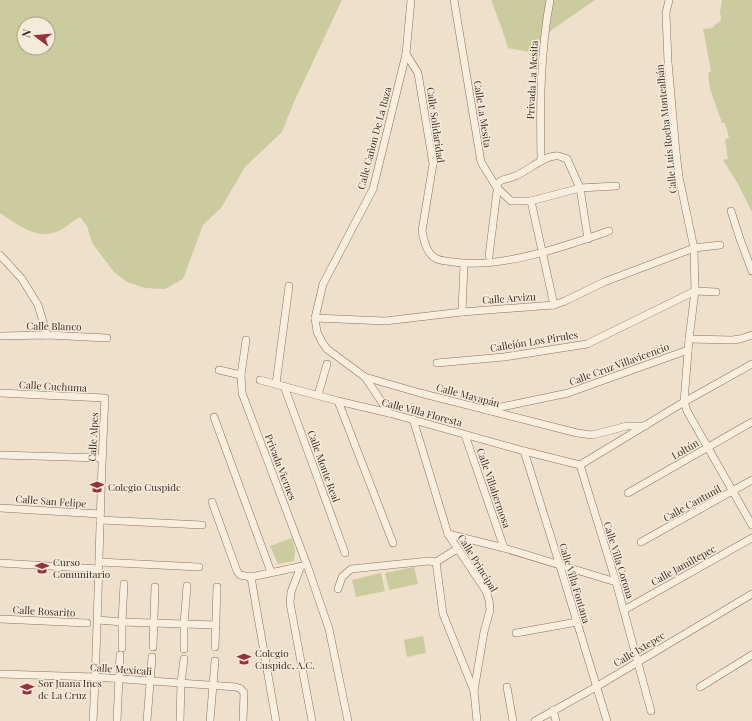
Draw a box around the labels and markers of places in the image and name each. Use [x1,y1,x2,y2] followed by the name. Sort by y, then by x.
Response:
[89,479,105,495] school or university icon: Colegio Cuspide
[108,480,181,494] place label: Colegio Cuspide
[53,555,111,581] place label: Curso Comunitario
[34,560,50,576] school or university icon: Curso Comunitario
[255,646,315,672] place label: Colegio Cuspide, A.C.
[236,651,252,667] school or university icon: Colegio Cuspide, A.C.
[38,676,102,702] place label: Sor Juana Ines de La Cruz
[19,681,35,697] school or university icon: Sor Juana Ines de La Cruz

